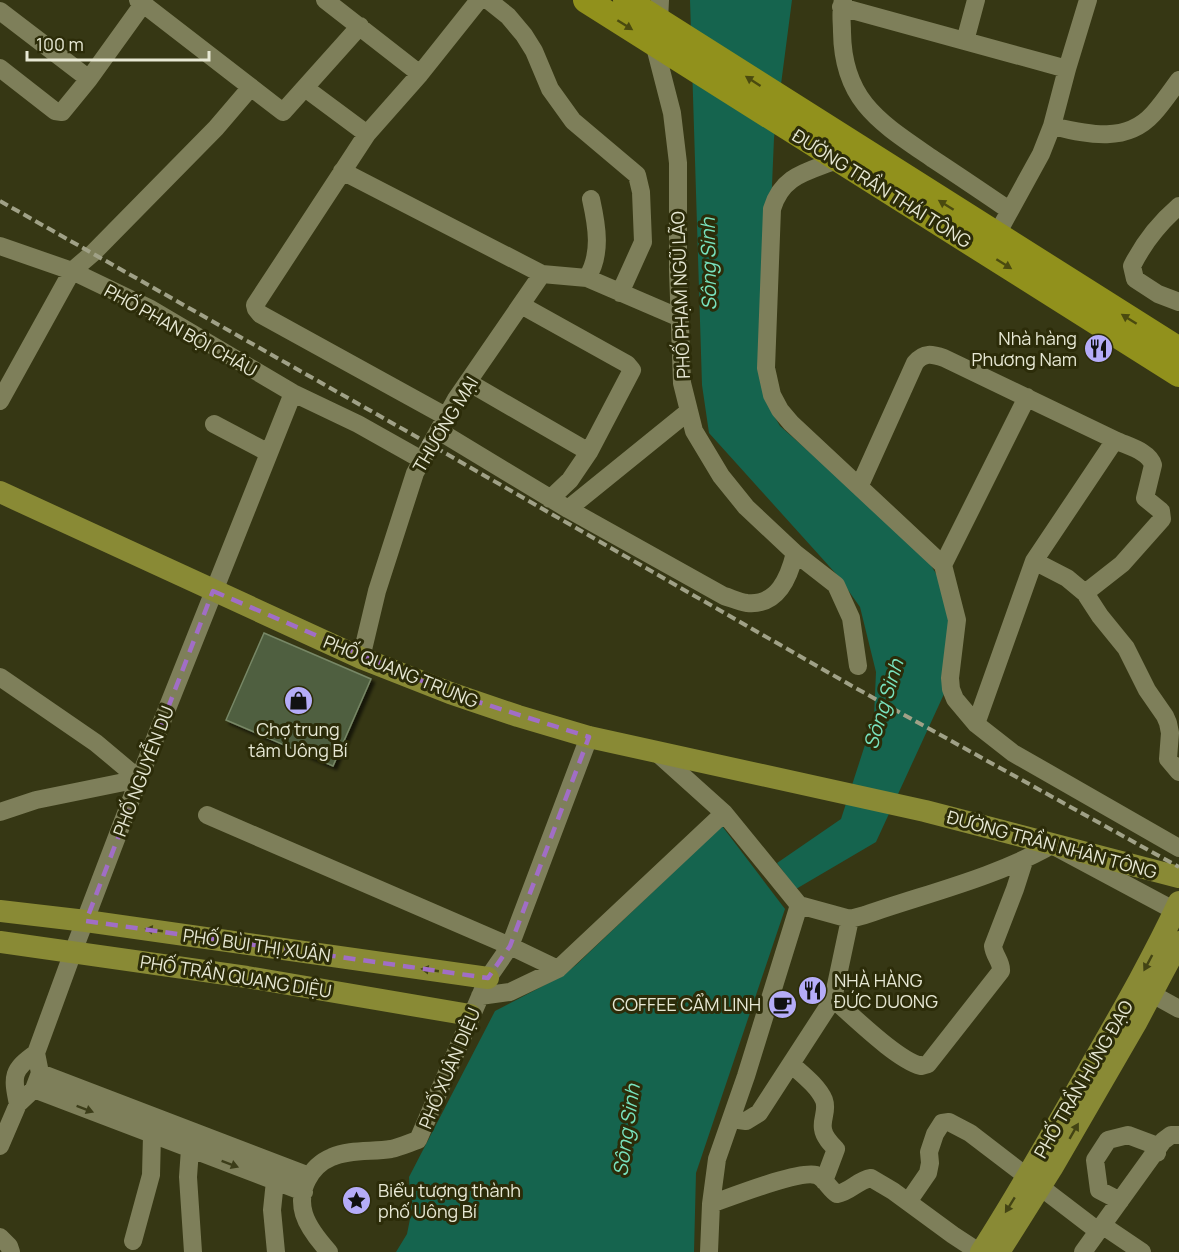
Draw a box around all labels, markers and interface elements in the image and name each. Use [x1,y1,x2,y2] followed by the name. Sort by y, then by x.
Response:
[617,19,633,30] one-way arrow
[27,24,208,62] scale bar
[36,32,84,56] text: 100 m
[745,75,761,87] one-way arrow
[788,123,976,253] street label: ĐƯỜNG TRẦN THÁI TÔNG
[938,199,955,210] one-way arrow
[664,211,695,379] street label: PHỐ PHẠM NGŨ LÃO
[694,216,722,311] water label: Sông Sinh
[996,259,1012,270] one-way arrow
[100,277,262,382] street label: PHỐ PHAN BỘI CHÂU
[1121,314,1137,325] one-way arrow
[972,326,1077,371] place label: Nhà hàng Phương Nam
[1082,332,1114,364] restaurant icon: Nhà hàng Phương Nam
[407,371,483,477] street label: THƯƠNG MẠI
[320,628,483,713] street label: PHỐ QUANG TRUNG
[857,655,910,752] water label: Sông Sinh
[282,684,314,716] shop icon: Chợ trung tâm Uông Bí
[106,702,179,840] street label: PHỐ NGUYỄN DU
[248,717,348,762] place label: Chợ trung tâm Uông Bí
[944,804,1160,884] street label: ĐƯỜNG TRẦN NHÂN TÔNG
[182,922,333,967] street label: PHỐ BÙI THỊ XUÂN
[144,926,163,935] one-way arrow
[139,948,334,1003] street label: PHỐ TRẦN QUANG DIỆU
[1144,954,1153,971] one-way arrow
[420,965,439,974] one-way arrow
[834,968,938,1013] place label: NHÀ HÀNG ĐỨC DUONG
[797,974,829,1006] restaurant icon: NHÀ HÀNG ĐỨC DUONG
[766,988,798,1020] cafe icon: COFFEE CẨM LINH
[612,992,761,1016] place label: COFFEE CẨM LINH
[1027,995,1138,1162] street label: PHỐ TRẦN HƯNG ĐẠO
[412,1003,485,1132] street label: PHỐ XUÂN DIỆU
[606,1081,646,1178] water label: Sông Sinh
[76,1104,94,1114] one-way arrow
[1068,1123,1079,1139] one-way arrow
[221,1159,239,1169] one-way arrow
[378,1178,521,1223] place label: Biểu tượng thành phố Uông Bí
[341,1184,373,1216] place icon: Biểu tượng thành phố Uông Bí
[1005,1197,1016,1213] one-way arrow

